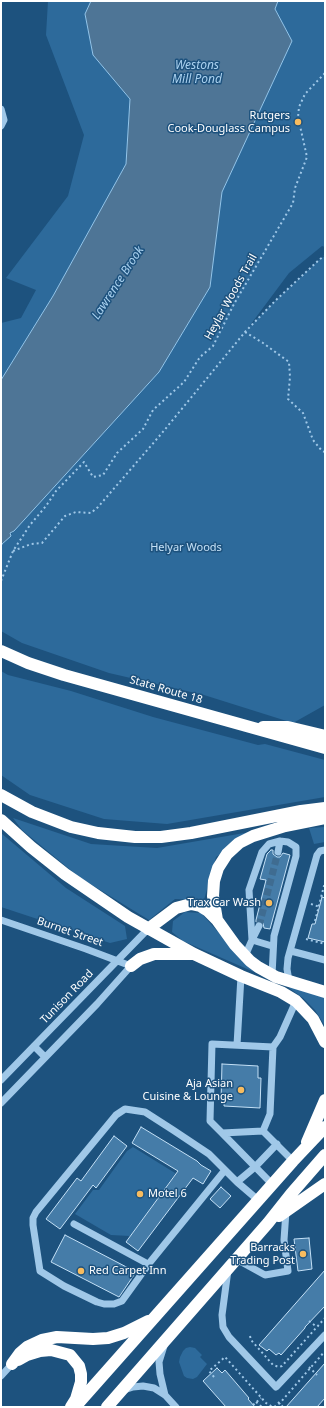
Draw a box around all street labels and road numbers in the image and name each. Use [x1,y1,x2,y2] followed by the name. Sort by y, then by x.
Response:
[202,252,260,342] street label: Heylar Woods Trail
[128,673,204,707] street label: State Route 18
[35,915,105,949] street label: Burnet Street
[38,967,96,1027] street label: Tunison Road

